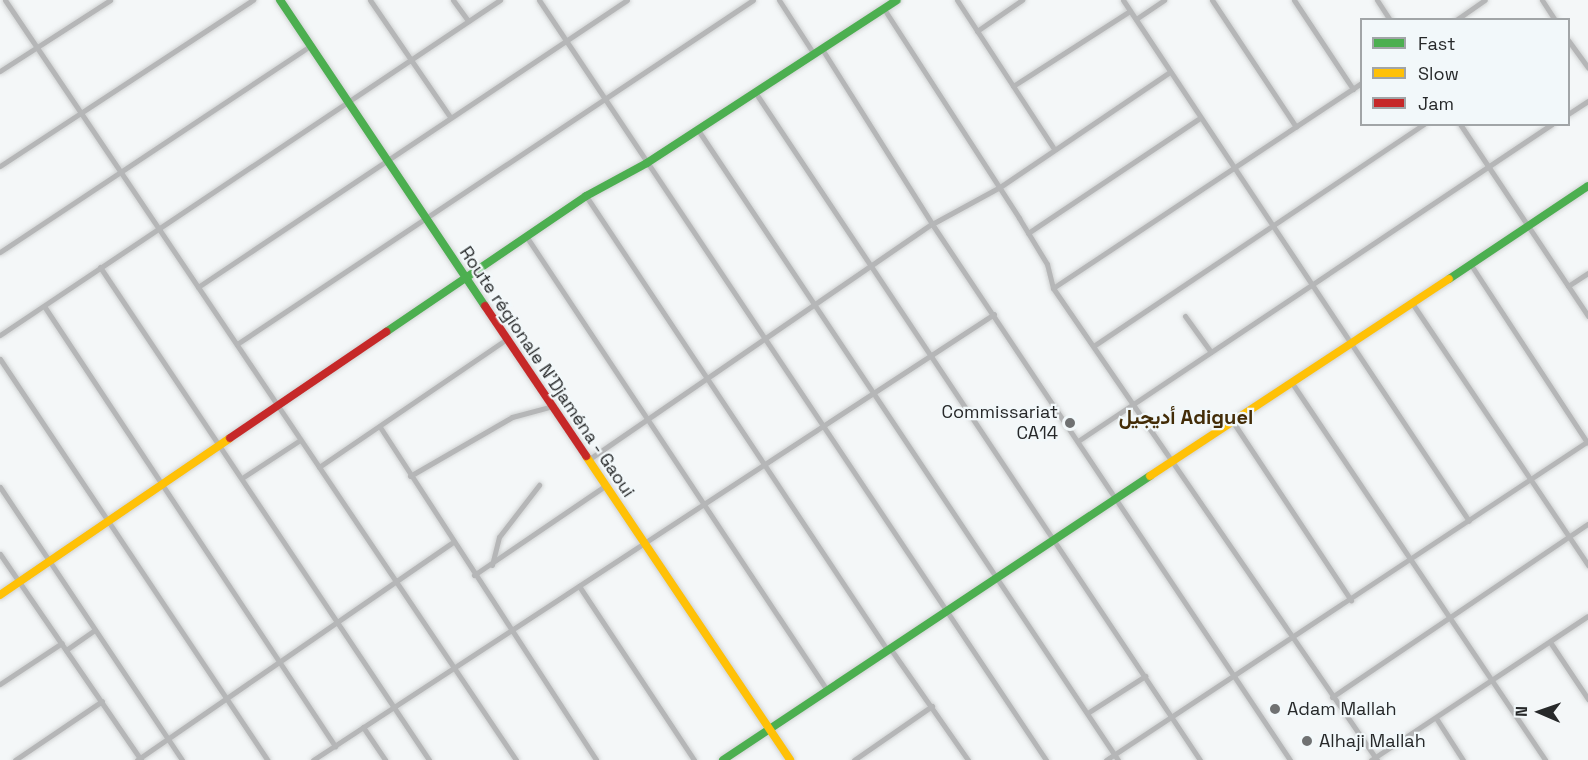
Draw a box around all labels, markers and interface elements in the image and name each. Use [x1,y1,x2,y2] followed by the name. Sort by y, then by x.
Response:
[1360,18,1570,126] legend
[1418,32,1455,55] text: Fast
[1418,62,1459,85] text: Slow
[1418,92,1454,115] text: Jam
[455,242,639,502] street label: Route régionale N'Djaména - Gaoui
[941,402,1058,444] place label: Commissariat CA14
[1119,405,1253,429] district label: أديجيل Adiguel
[1063,416,1077,430] marker: Commissariat CA14
[1510,682,1570,742] north arrow
[1287,698,1397,720] place label: Adam Mallah
[1268,702,1282,716] marker: Adam Mallah
[1511,706,1532,717] text: N
[1319,730,1426,752] place label: Alhaji Mallah
[1300,734,1314,748] marker: Alhaji Mallah

